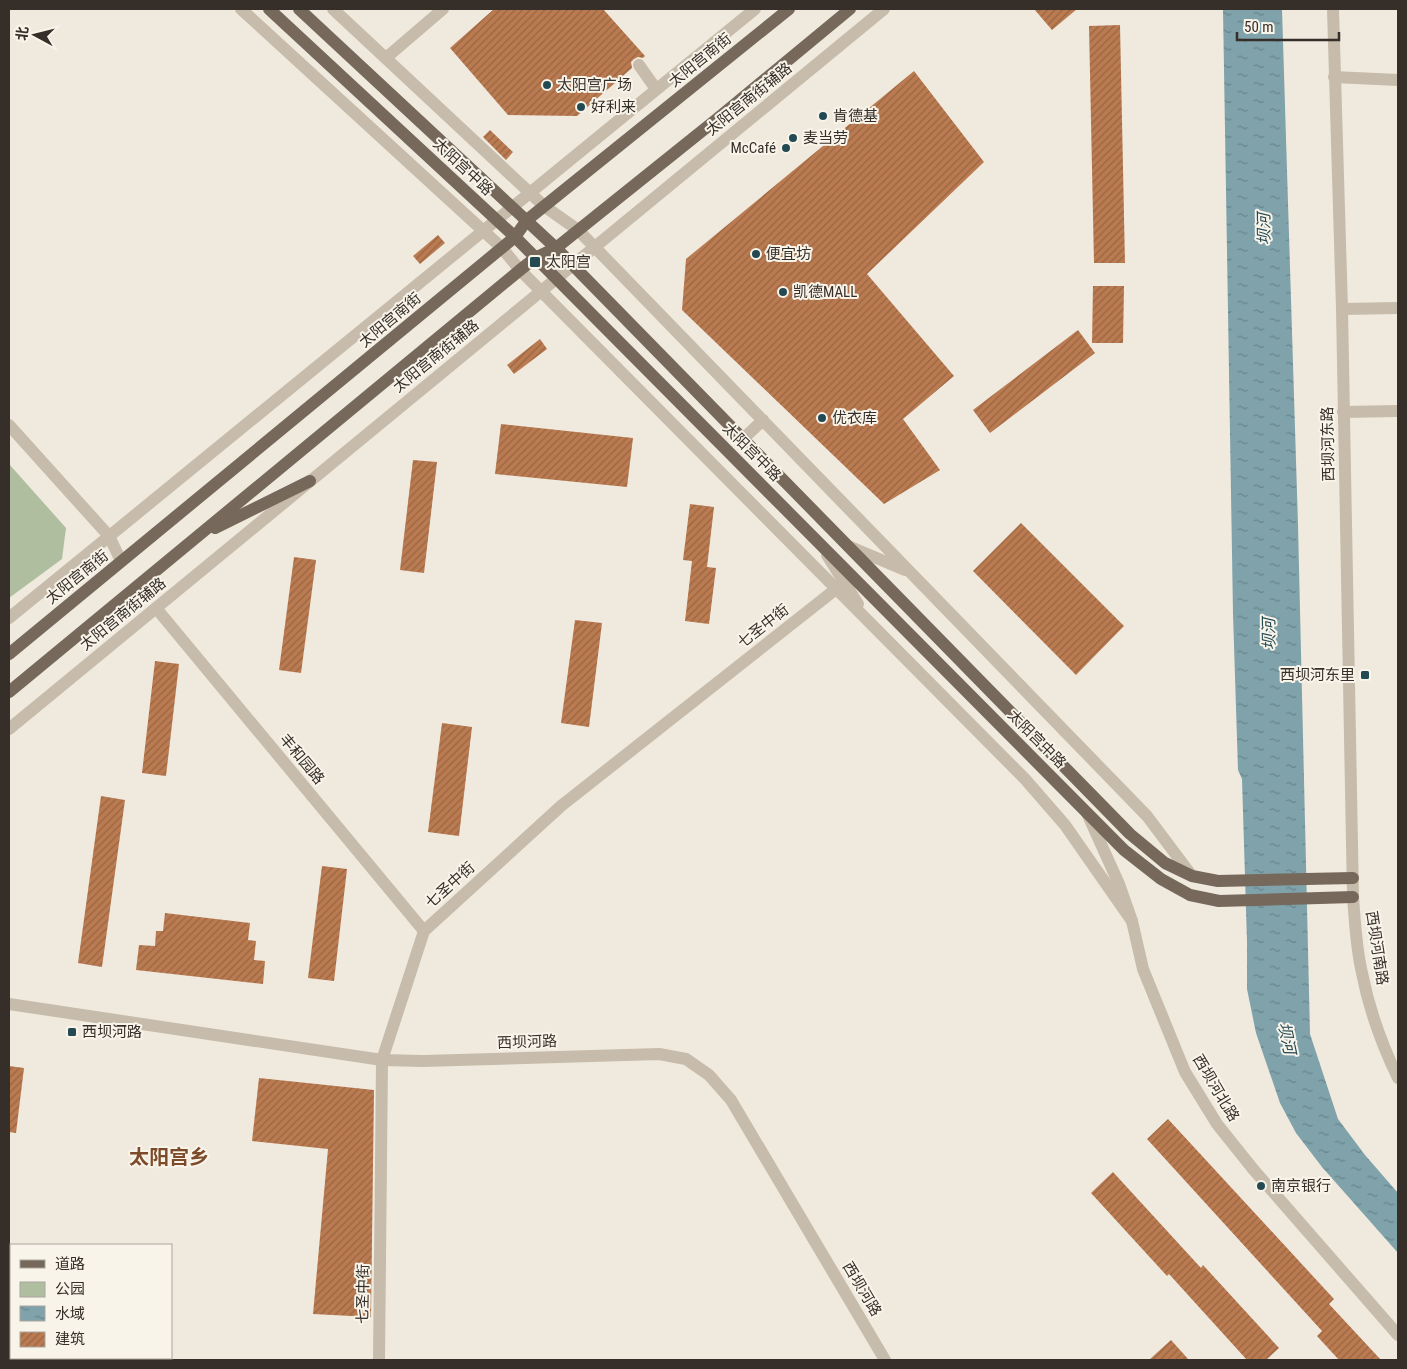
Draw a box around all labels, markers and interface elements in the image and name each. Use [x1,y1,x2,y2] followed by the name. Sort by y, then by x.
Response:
[10,10,60,60] north arrow
[1237,10,1340,42] scale bar
[1244,18,1274,36] text: 50 m
[13,25,31,41] text: 北
[665,29,735,91] street label: 太阳宫南街
[703,59,795,139] street label: 太阳宫南街辅路
[557,76,632,94] place label: 太阳宫广场
[541,79,553,91] marker: 太阳宫广场
[591,98,636,116] place label: 好利来
[575,101,587,113] marker: 好利来
[833,107,878,125] place label: 肯德基
[817,110,829,122] marker: 肯德基
[803,129,848,147] place label: 麦当劳
[787,132,799,144] marker: 麦当劳
[429,135,497,199] street label: 太阳宫中路
[730,139,776,157] place label: McCafé
[780,142,792,154] marker: McCafé
[1254,210,1274,245] water label: 坝河
[766,245,811,263] place label: 便宜坊
[750,248,762,260] marker: 便宜坊
[546,253,591,271] place label: 太阳宫
[528,255,542,269] marker: 太阳宫
[793,283,857,301] place label: 凯德MALL
[777,286,789,298] marker: 凯德MALL
[355,289,425,351] street label: 太阳宫南街
[390,316,482,396] street label: 太阳宫南街辅路
[1318,406,1338,482] street label: 西坝河东路
[832,409,877,427] place label: 优衣库
[816,412,828,424] marker: 优衣库
[719,419,785,485] street label: 太阳宫中路
[42,546,112,608] street label: 太阳宫南街
[77,574,169,654] street label: 太阳宫南街辅路
[734,600,792,652] street label: 七圣中街
[1259,615,1279,650] water label: 坝河
[1280,666,1355,684] place label: 西坝河东里
[1359,669,1371,681] marker: 西坝河东里
[1004,706,1070,772] street label: 太阳宫中路
[276,730,328,788] street label: 丰和园路
[422,858,478,912] street label: 七圣中街
[1362,910,1392,986] street label: 西坝河南路
[1274,1020,1300,1059] water label: 坝河
[82,1023,142,1041] place label: 西坝河路
[66,1026,78,1038] marker: 西坝河路
[497,1032,557,1052] street label: 西坝河路
[1189,1051,1243,1125] street label: 西坝河北路
[129,1145,209,1169] district label: 太阳宫乡
[1271,1177,1331,1195] place label: 南京银行
[1255,1180,1267,1192] marker: 南京银行
[10,1244,172,1359] legend
[55,1255,85,1273] text: 道路
[839,1259,885,1319] street label: 西坝河路
[353,1264,373,1324] street label: 七圣中街
[55,1280,85,1298] text: 公园
[55,1305,85,1323] text: 水域
[55,1330,85,1348] text: 建筑

